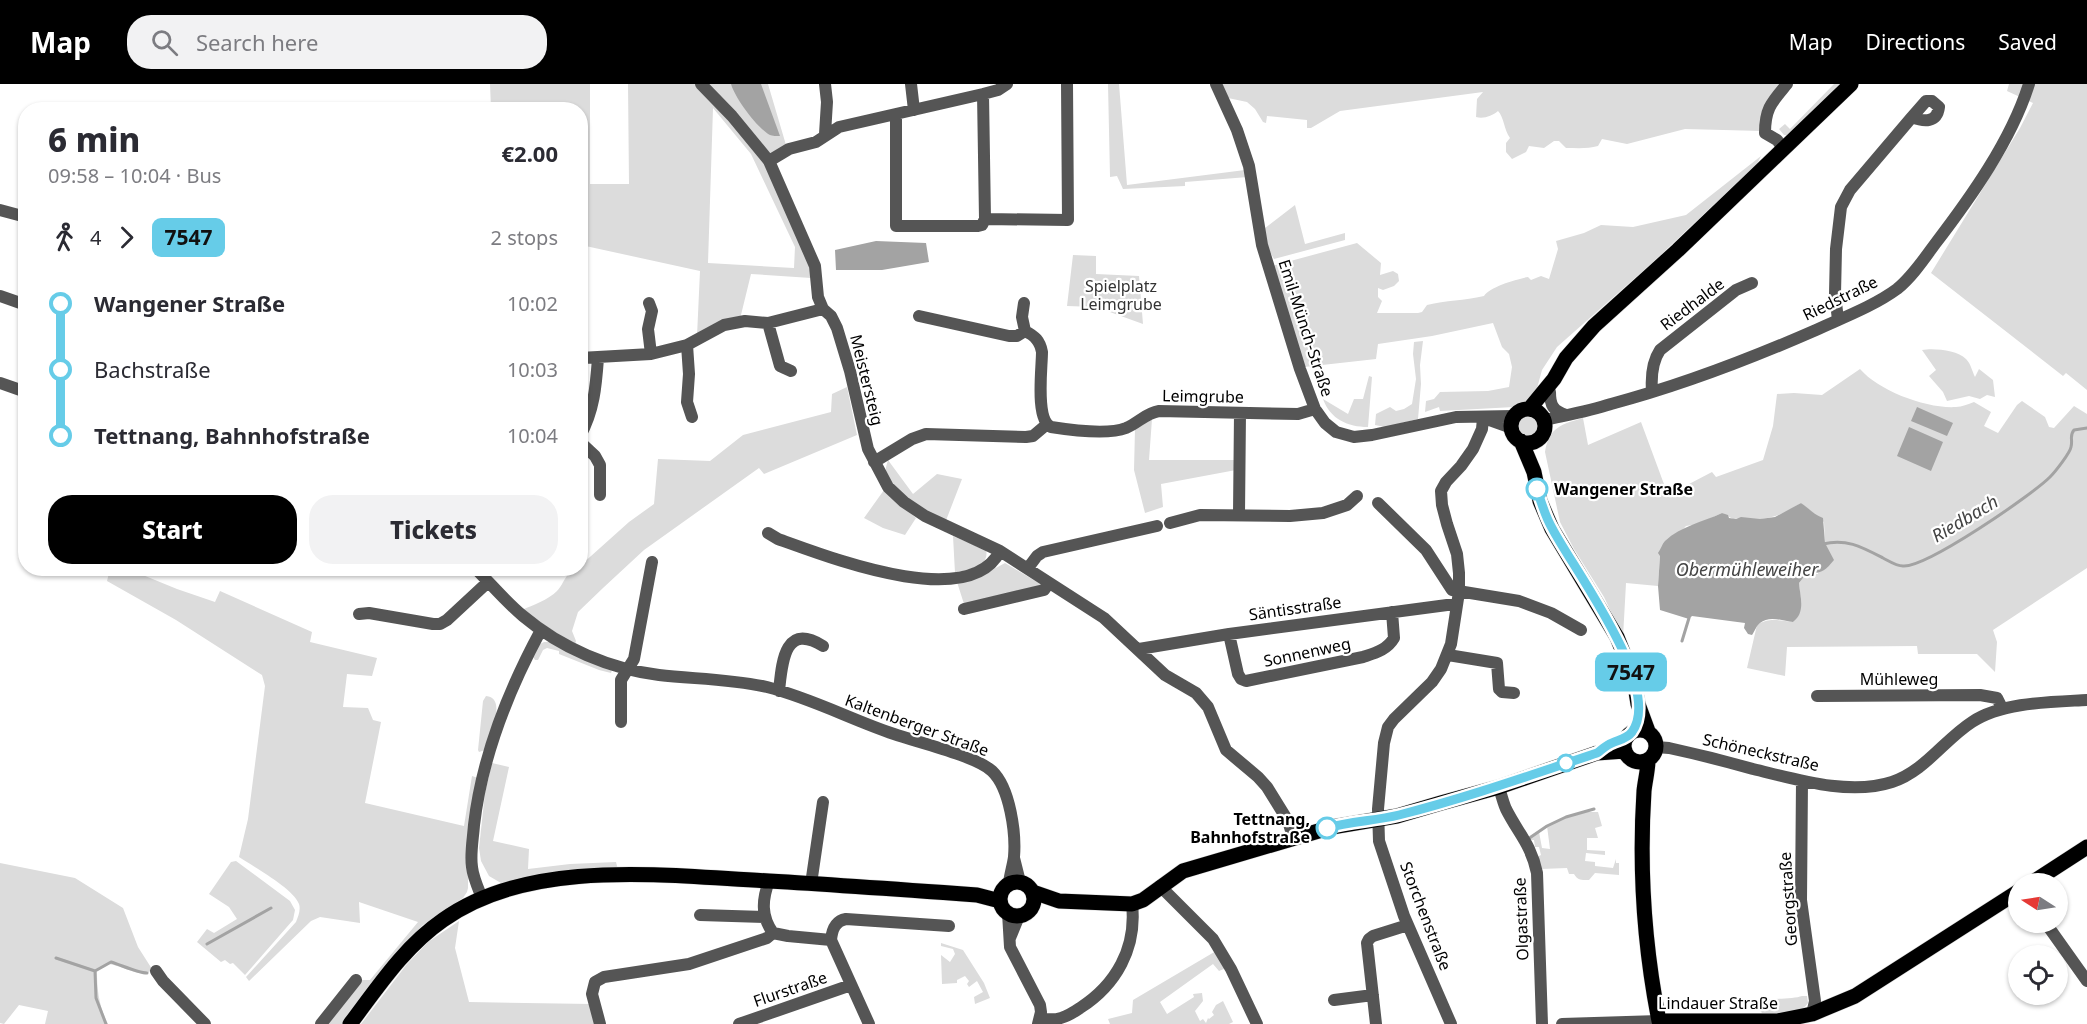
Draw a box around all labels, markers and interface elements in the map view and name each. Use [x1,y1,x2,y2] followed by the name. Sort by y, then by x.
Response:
[127,15,547,69] search box
[30,23,91,61] text: Map
[148,26,181,59] icon: search
[196,27,318,57] text: Search here
[1789,28,1833,56] text: Map
[1866,28,1965,56] text: Directions
[1998,28,2057,56] text: Saved
[48,117,140,162] text: 6 min
[501,138,558,168] text: €2.00
[48,162,221,189] text: 09:58 – 10:04 · Bus
[48,221,81,254] icon: walk
[110,221,143,254] icon: forward
[164,223,213,251] text: 7547
[90,224,101,251] text: 4
[491,224,558,251] text: 2 stops
[1273,256,1339,400] street label: Emil-Münch-Straße
[1799,270,1881,326] street label: Riedstraße
[1656,273,1728,335] street label: Riedhalde
[1080,275,1162,315] park label: Spielplatz Leimgrube
[94,288,285,318] text: Wangener Straße
[507,290,558,317] text: 10:02
[845,332,889,428] street label: Meistersteig
[94,354,211,384] text: Bachstraße
[507,356,558,383] text: 10:03
[1162,384,1244,408] street label: Leimgrube
[94,420,370,450] text: Tettnang, Bahnhofstraße
[507,422,558,449] text: 10:04
[1526,478,1548,500] marker: Wangener Straße
[1554,478,1693,500] place label: Wangener Straße
[1927,489,2002,547] water label: Riedbach
[48,495,297,564] button: Start
[309,495,558,564] button: Tickets
[1676,557,1819,581] water label: Obermühleweiher
[1247,591,1343,625] street label: Säntisstraße
[1261,632,1353,672] street label: Sonnenweg
[1589,652,1673,692] line badge: 7547
[1607,658,1655,686] text: 7547
[1860,668,1938,690] street label: Mühleweg
[842,689,992,761] street label: Kaltenberger Straße
[1701,728,1821,776] street label: Schöneckstraße
[1557,754,1575,772] unlabelled marker
[1190,808,1310,848] place label: Tettnang, Bahnhofstraße
[1316,817,1338,839] marker: Tettnang, Bahnhofstraße
[1774,851,1802,947] street label: Georgstraße
[1395,858,1457,974] street label: Storchenstraße
[2008,873,2068,933] north arrow
[2008,873,2068,1005] map controls
[1509,877,1533,961] street label: Olgastraße
[2008,945,2068,1005] button: locate
[750,966,830,1012] street label: Flurstraße
[1658,992,1778,1014] street label: Lindauer Straße

